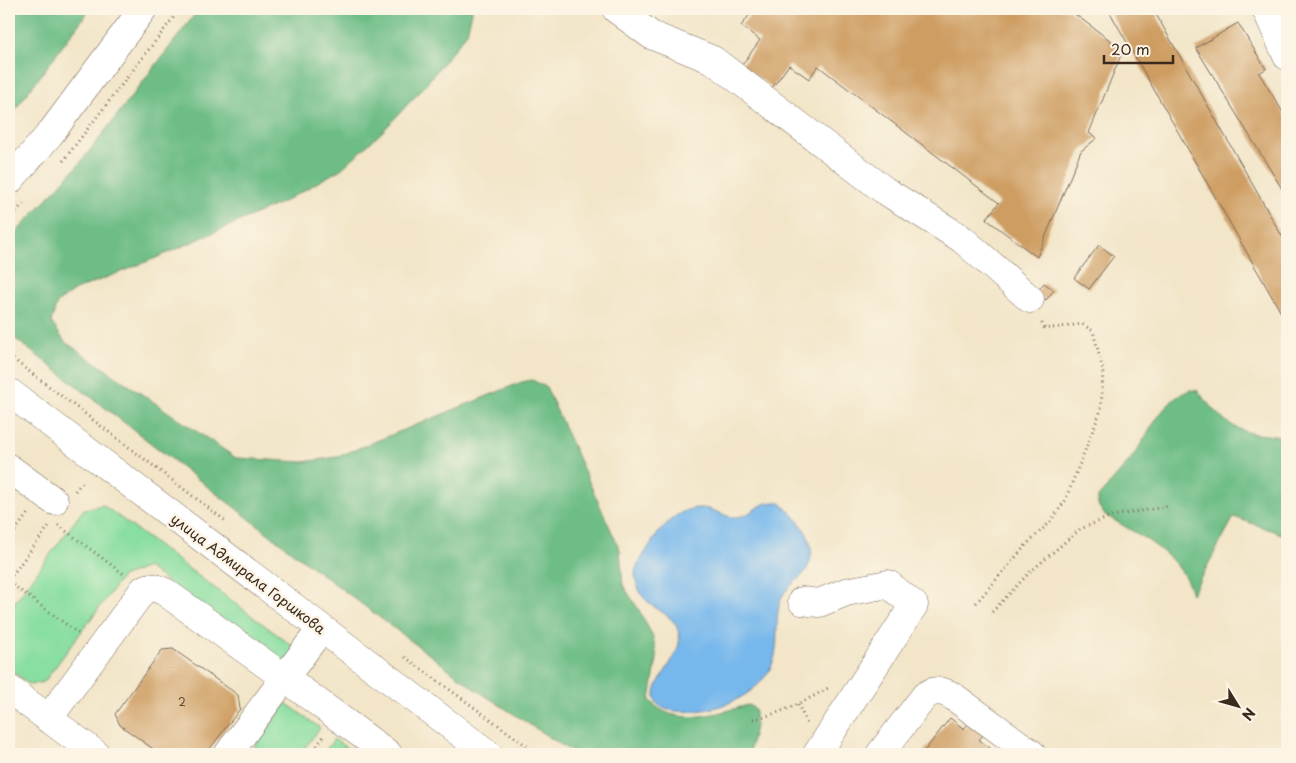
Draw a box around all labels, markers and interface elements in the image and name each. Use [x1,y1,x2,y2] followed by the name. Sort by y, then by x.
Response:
[1104,32,1172,64] scale bar
[1111,37,1150,60] text: 20 m
[166,508,330,639] street label: улица Адмирала Горшкова
[1214,680,1264,730] north arrow
[178,693,186,710] house number: 2
[1237,703,1261,725] text: N

